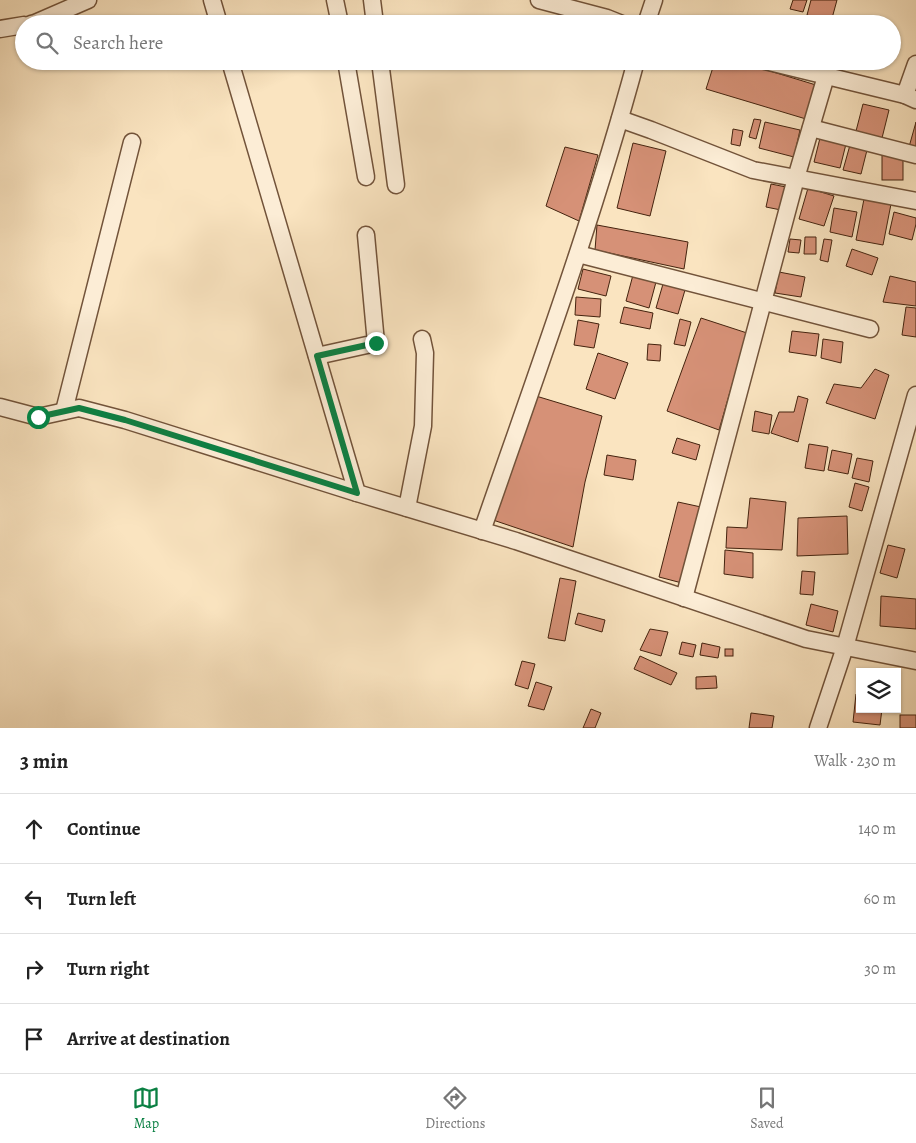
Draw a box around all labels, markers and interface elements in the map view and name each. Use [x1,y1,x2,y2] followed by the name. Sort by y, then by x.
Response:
[15,15,901,70] search box
[33,29,61,57] icon: search
[73,30,163,56] text: Search here
[365,332,388,355] route end
[27,406,50,429] route start
[856,668,901,713] map controls
[856,668,901,713] button: layers
[20,747,68,775] text: 3 min
[814,750,896,772] text: Walk · 230 m
[20,815,48,843] icon: ahead
[67,816,141,842] text: Continue
[858,818,896,840] text: 140 m
[20,885,48,913] icon: left
[67,886,136,912] text: Turn left
[864,888,896,910] text: 60 m
[20,955,48,983] icon: right
[67,956,149,982] text: Turn right
[864,958,896,980] text: 30 m
[20,1025,48,1053] icon: arrive
[67,1026,230,1052] text: Arrive at destination
[132,1084,160,1133] tab: Map
[425,1084,485,1133] tab: Directions
[750,1084,784,1133] tab: Saved

